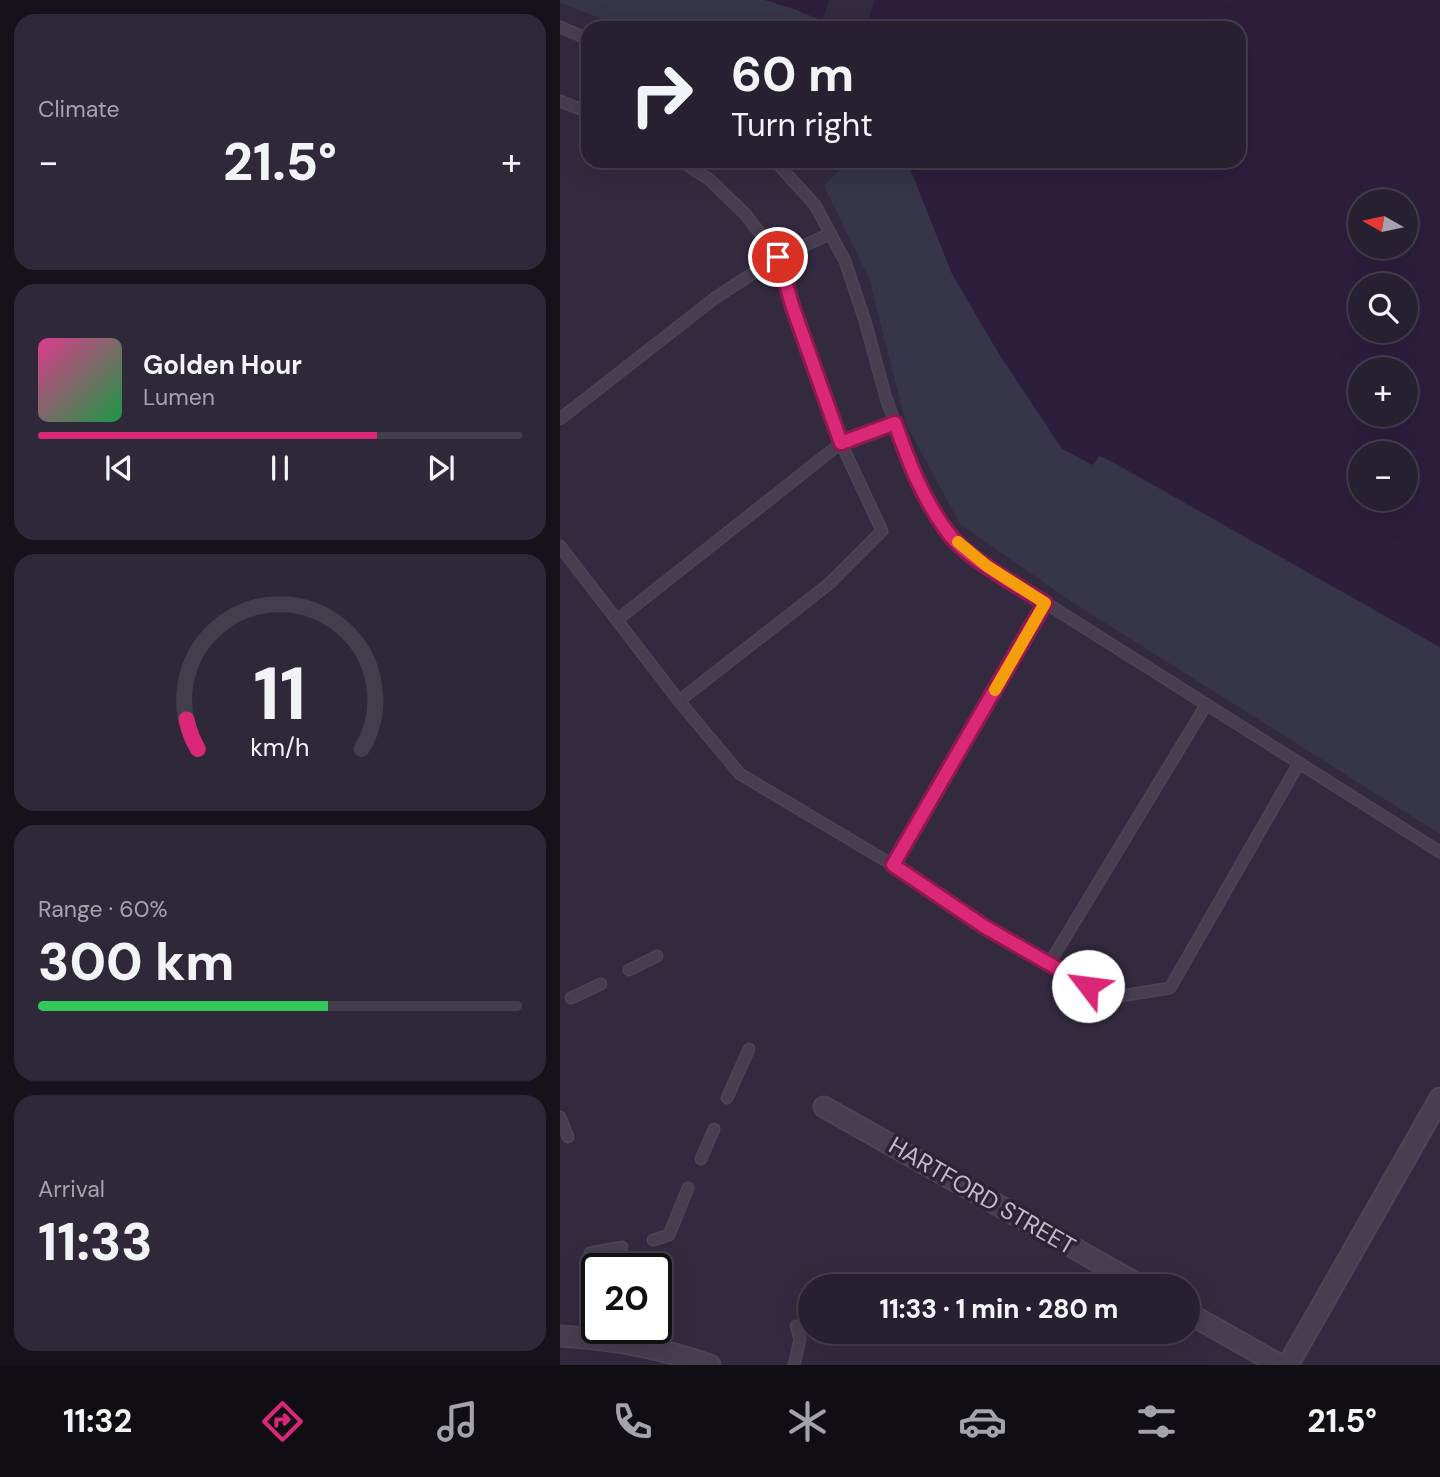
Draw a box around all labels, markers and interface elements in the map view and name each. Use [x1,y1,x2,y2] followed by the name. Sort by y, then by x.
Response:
[731,42,854,106] text: 60 m
[616,49,707,140] icon: right
[38,94,120,124] text: Climate
[731,104,873,146] text: Turn right
[223,128,337,196] text: 21.5°
[38,137,59,187] text: −
[501,137,522,187] text: +
[1348,189,1418,259] north arrow
[1348,189,1418,511] map controls
[748,227,808,287] pin
[759,238,797,276] icon: arrive
[1348,273,1418,343] button: search
[143,348,302,382] text: Golden Hour
[1348,357,1418,427] button: +
[143,382,215,412] text: Lumen
[1348,441,1418,511] button: −
[100,449,138,487] icon: previous
[261,449,299,487] icon: pause
[422,449,460,487] icon: next
[254,647,307,742] text: 11
[250,730,310,763] text: km/h
[38,894,168,924] text: Range · 60%
[38,928,235,996] text: 300 km
[1051,949,1125,1023] position arrow
[883,1130,1081,1262] street label: HARTFORD STREET
[38,1174,105,1204] text: Arrival
[38,1208,153,1276] text: 11:33
[581,1253,672,1344] speed limit sign: 20
[880,1292,1118,1326] text: 11:33 · 1 min · 280 m
[258,1397,307,1446] icon: directions
[433,1397,482,1446] icon: music
[608,1397,657,1446] icon: phone
[783,1397,832,1446] icon: climate
[958,1397,1007,1446] icon: car
[1132,1397,1181,1446] icon: filters
[63,1400,132,1442] text: 11:32
[1307,1400,1377,1442] text: 21.5°

